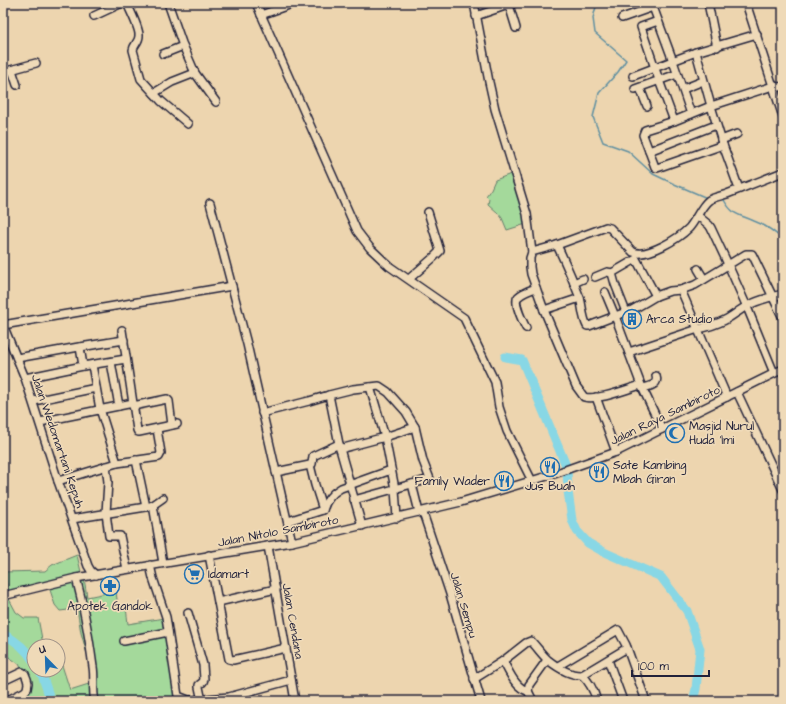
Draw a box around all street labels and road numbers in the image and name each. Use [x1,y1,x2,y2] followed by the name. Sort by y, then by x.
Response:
[27,372,88,510] street label: Jalan Wedomartani Kepuh
[608,381,724,450] street label: Jalan Raya Sambiroto
[216,511,340,552] street label: Jalan Nitolo Sambiroto
[446,570,482,640] street label: Jalan Sempu
[277,582,308,660] street label: Jalan Cendana

